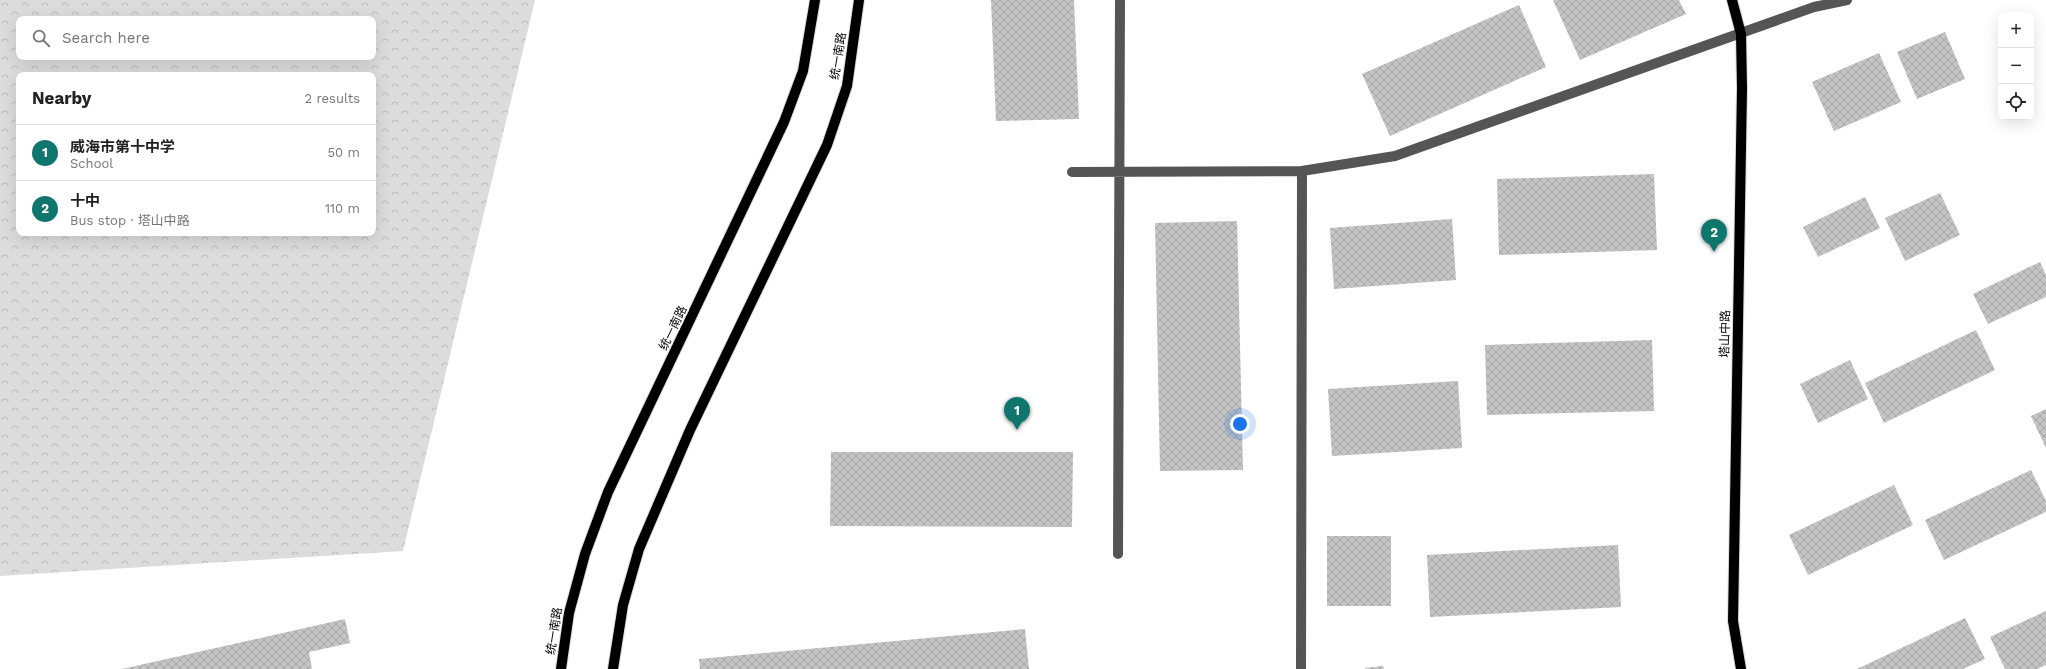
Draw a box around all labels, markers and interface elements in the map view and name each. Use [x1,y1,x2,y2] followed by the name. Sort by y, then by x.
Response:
[1998,12,2034,120] map controls
[1998,12,2034,48] button: +
[16,16,376,60] search box
[30,27,52,49] icon: search
[62,29,150,47] text: Search here
[827,31,849,81] street label: 统一南路
[1998,48,2034,84] button: −
[1998,84,2034,120] button: locate
[32,88,91,108] text: Nearby
[305,91,360,106] text: 2 results
[70,138,175,156] text: 威海市第十中学
[42,145,48,160] text: 1
[328,145,360,160] text: 50 m
[70,156,113,171] text: School
[70,192,100,210] text: 十中
[41,201,49,216] text: 2
[325,201,360,216] text: 110 m
[70,213,190,228] text: Bus stop · 塔山中路
[1701,219,1727,252] pin: 2
[656,303,690,353] street label: 统一南路
[1718,310,1732,358] street label: 塔山中路
[1004,397,1030,430] pin: 1
[1230,414,1250,434] your location
[543,606,565,656] street label: 统一南路

